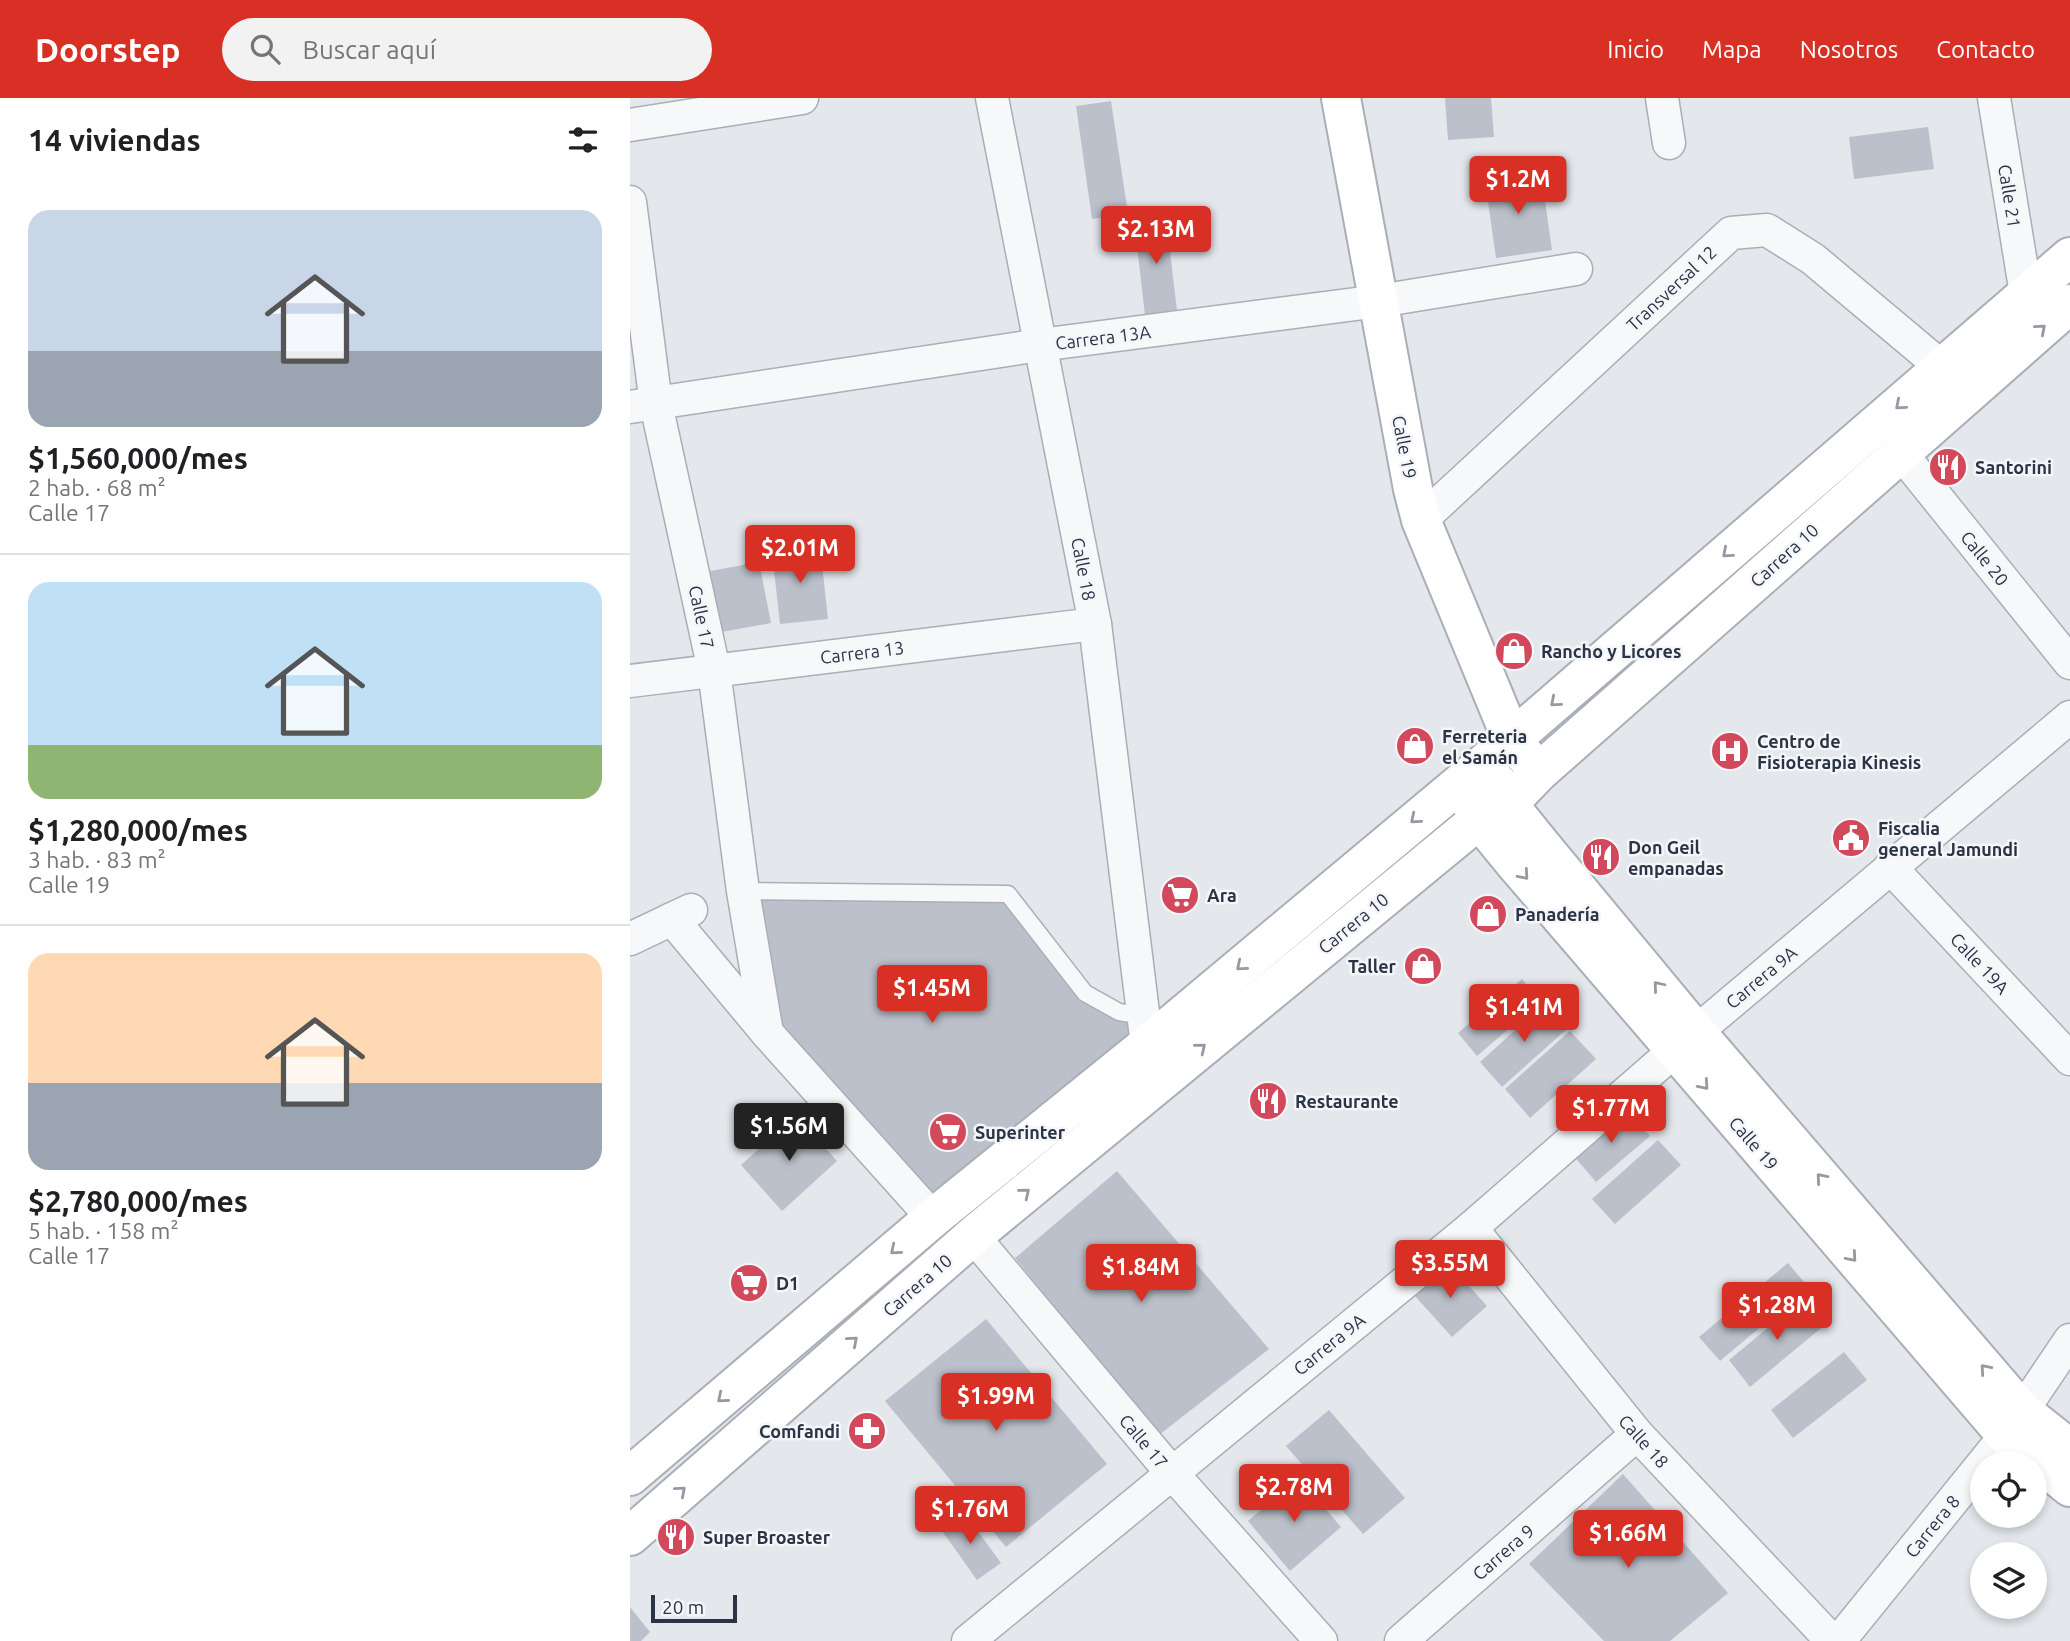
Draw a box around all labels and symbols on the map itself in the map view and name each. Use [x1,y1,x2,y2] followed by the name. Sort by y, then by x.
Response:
[1469,156,1567,216] pin: $1.2M
[1995,163,2025,229] street label: Calle 21
[1099,206,1213,266] pin: $2.13M
[1622,241,1720,335] street label: Transversal 12
[1054,321,1152,353] street label: Carrera 13A
[2033,325,2046,337] one-way arrow
[1895,397,1908,409] one-way arrow
[1389,414,1421,480] street label: Calle 19
[1927,446,1969,488] restaurant icon: Santorini
[1975,457,2052,477] place label: Santorini
[1746,519,1822,591] street label: Carrera 10
[743,526,857,585] pin: $2.01M
[1957,527,2013,589] street label: Calle 20
[1068,536,1100,602] street label: Calle 18
[1723,545,1736,557] one-way arrow
[686,584,718,650] street label: Calle 17
[1493,630,1535,672] shop icon: Rancho y Licores
[819,637,905,667] street label: Carrera 13
[1541,641,1681,661] place label: Rancho y Licores
[1550,694,1563,706] one-way arrow
[1394,725,1436,767] shop icon: Ferreteria el Samán
[1442,726,1527,767] place label: Ferreteria el Samán
[1709,730,1751,772] hospital icon: Centro de Fisioterapia Kinesis
[1757,731,1921,772] place label: Centro de Fisioterapia Kinesis
[1411,811,1424,823] one-way arrow
[1830,817,1872,859] public building icon: Fiscalia general Jamundi
[1878,818,2018,859] place label: Fiscalia general Jamundi
[1580,836,1622,878] restaurant icon: Don Geil empanadas
[1628,837,1724,878] place label: Don Geil empanadas
[1516,867,1528,880] one-way arrow
[1159,874,1201,916] supermarket icon: Ara
[1207,885,1237,905] place label: Ara
[1314,889,1392,957] street label: Carrera 10
[1467,893,1509,935] shop icon: Panadería
[1515,904,1600,924] place label: Panadería
[1947,928,2013,998] street label: Calle 19A
[1722,942,1801,1012] street label: Carrera 9A
[1402,945,1444,987] shop icon: Taller
[1348,956,1397,976] place label: Taller
[1237,958,1250,970] one-way arrow
[875,965,989,1025] pin: $1.45M
[1654,981,1666,994] one-way arrow
[1467,984,1581,1044] pin: $1.41M
[1193,1044,1206,1056] one-way arrow
[1696,1076,1708,1089] one-way arrow
[1247,1080,1289,1122] restaurant icon: Restaurante
[1554,1086,1668,1145] pin: $1.77M
[1295,1091,1399,1111] place label: Restaurante
[732,1104,846,1163] pin: $1.56M
[927,1111,969,1153] supermarket icon: Superinter
[1725,1112,1783,1174] street label: Calle 19
[975,1122,1066,1142] place label: Superinter
[1817,1173,1829,1186] one-way arrow
[1017,1189,1030,1201] one-way arrow
[1393,1240,1507,1300] pin: $3.55M
[890,1242,903,1254] one-way arrow
[1084,1244,1198,1304] pin: $1.84M
[1844,1249,1856,1262] one-way arrow
[879,1250,955,1320] street label: Carrera 10
[728,1262,770,1304] supermarket icon: D1
[776,1273,799,1293] place label: D1
[1720,1282,1834,1342] pin: $1.28M
[1289,1309,1369,1379] street label: Carrera 9A
[844,1337,857,1349] one-way arrow
[1981,1364,1993,1377] one-way arrow
[939,1374,1053,1433] pin: $1.99M
[717,1390,730,1402] one-way arrow
[846,1410,888,1452] pharmacy icon: Comfandi
[1116,1410,1172,1472] street label: Calle 17
[1615,1410,1673,1472] street label: Calle 18
[759,1421,840,1441] place label: Comfandi
[1237,1464,1351,1524] pin: $2.78M
[913,1486,1027,1546] pin: $1.76M
[673,1487,686,1499] one-way arrow
[1901,1491,1963,1561] street label: Carrera 8
[1571,1510,1685,1570] pin: $1.66M
[655,1516,697,1558] restaurant icon: Super Broaster
[1468,1520,1538,1584] street label: Carrera 9
[703,1527,831,1547] place label: Super Broaster
[651,1592,737,1624] scale bar

